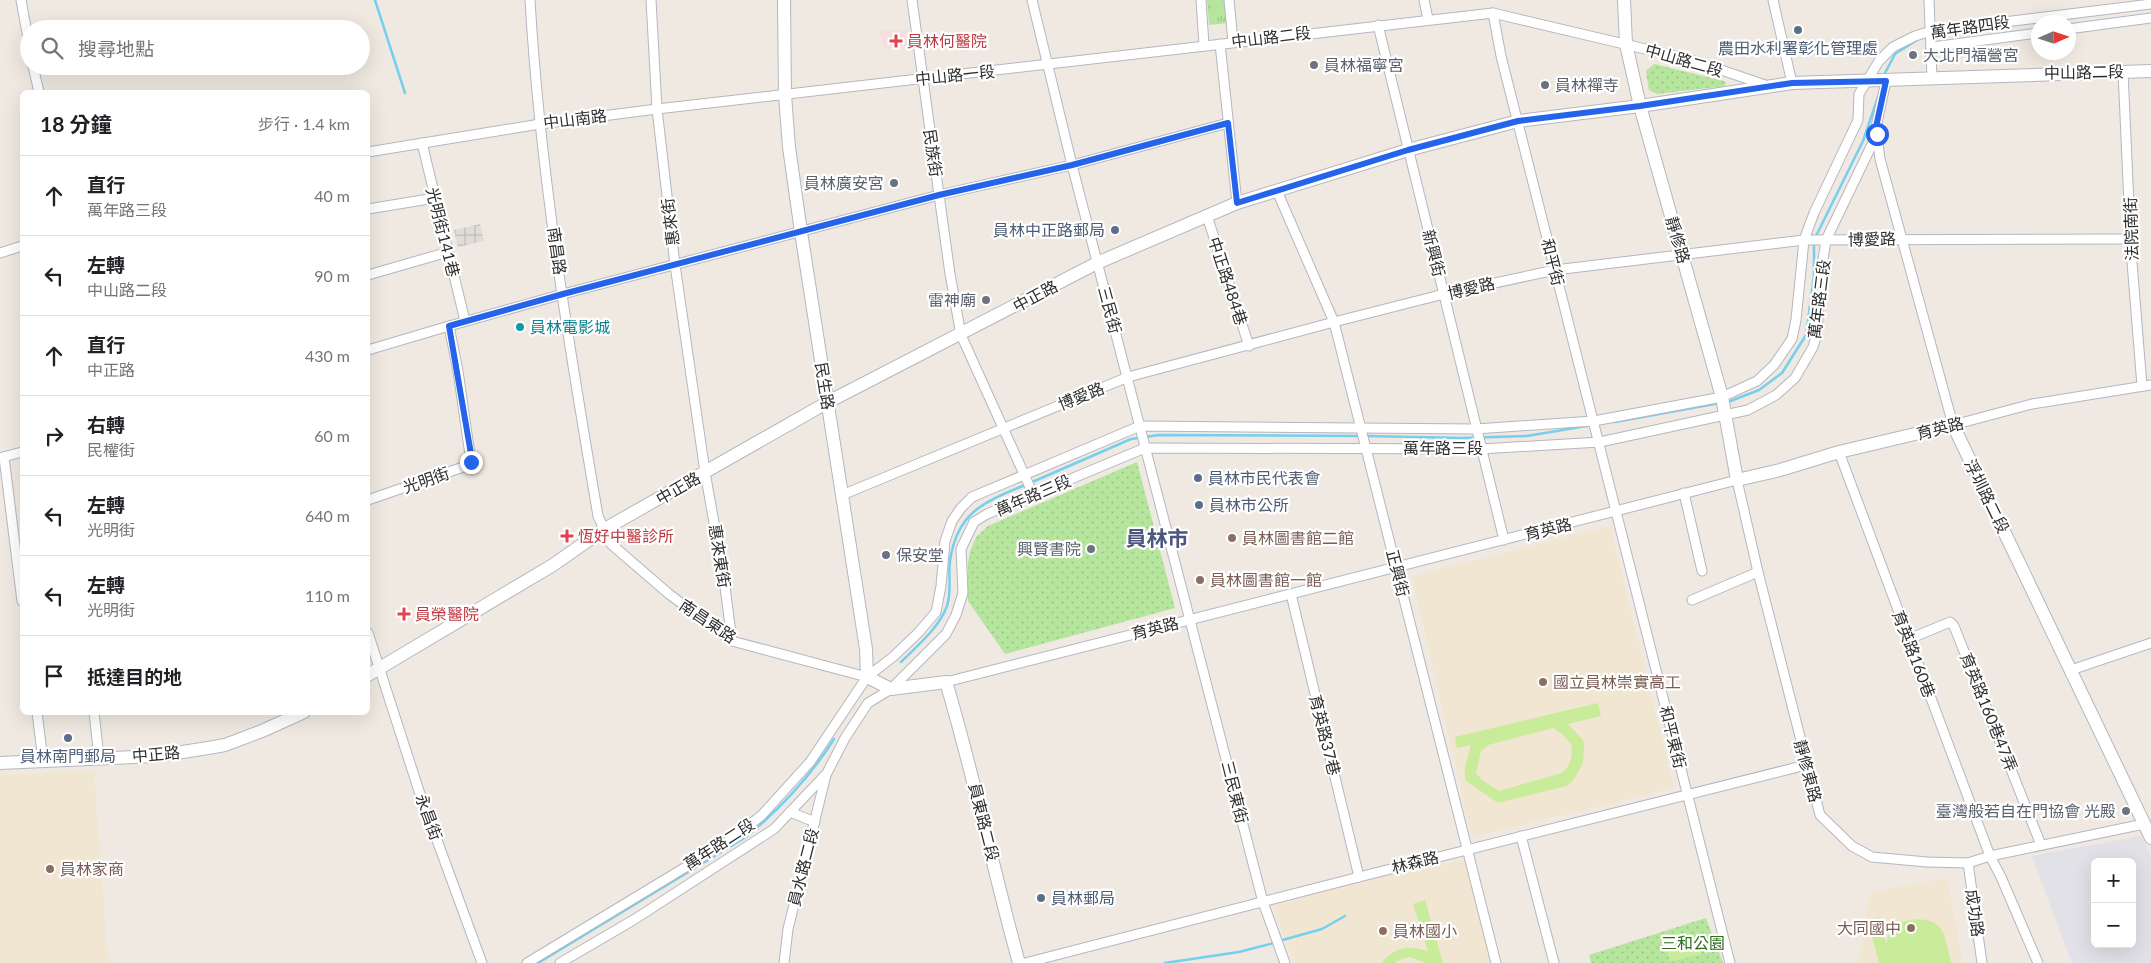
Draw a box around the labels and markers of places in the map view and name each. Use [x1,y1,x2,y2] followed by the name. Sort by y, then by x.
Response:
[1792,24,1804,36] marker: 農田水利署彰化管理處
[907,31,987,50] place label: 員林何醫院
[889,34,903,48] marker: 員林何醫院
[1718,38,1878,57] place label: 農田水利署彰化管理處
[1923,45,2019,64] place label: 大北門福營宮
[1907,49,1919,61] marker: 大北門福營宮
[1324,55,1404,74] place label: 員林福寧宮
[1308,59,1320,71] marker: 員林福寧宮
[1555,75,1619,94] place label: 員林禪寺
[1539,79,1551,91] marker: 員林禪寺
[804,173,884,192] place label: 員林廣安宮
[888,177,900,189] marker: 員林廣安宮
[993,220,1105,239] place label: 員林中正路郵局
[1109,224,1121,236] marker: 員林中正路郵局
[928,290,976,309] place label: 雷神廟
[980,294,992,306] marker: 雷神廟
[530,317,610,336] place label: 員林電影城
[514,321,526,333] marker: 員林電影城
[1208,468,1320,487] place label: 員林市民代表會
[1192,472,1204,484] marker: 員林市民代表會
[1209,495,1289,514] place label: 員林市公所
[1193,499,1205,511] marker: 員林市公所
[578,526,674,545] place label: 恆好中醫診所
[1242,528,1354,547] place label: 員林圖書館二館
[560,529,574,543] marker: 恆好中醫診所
[1226,532,1238,544] marker: 員林圖書館二館
[1017,539,1081,558] place label: 興賢書院
[1085,543,1097,555] marker: 興賢書院
[896,545,944,564] place label: 保安堂
[880,549,892,561] marker: 保安堂
[1210,570,1322,589] place label: 員林圖書館一館
[1194,574,1206,586] marker: 員林圖書館一館
[415,604,479,623] place label: 員榮醫院
[397,607,411,621] marker: 員榮醫院
[1553,672,1681,691] place label: 國立員林崇實高工
[1537,676,1549,688] marker: 國立員林崇實高工
[62,732,74,744] marker: 員林南門郵局
[20,746,116,765] place label: 員林南門郵局
[1936,801,2116,820] place label: 臺灣般若自在門協會 光殿
[2120,805,2132,817] marker: 臺灣般若自在門協會 光殿
[60,859,124,878] place label: 員林家商
[44,863,56,875] marker: 員林家商
[1051,888,1115,907] place label: 員林郵局
[1035,892,1047,904] marker: 員林郵局
[1837,918,1901,937] place label: 大同國中
[1393,921,1457,940] place label: 員林國小
[1905,922,1917,934] marker: 大同國中
[1377,925,1389,937] marker: 員林國小

